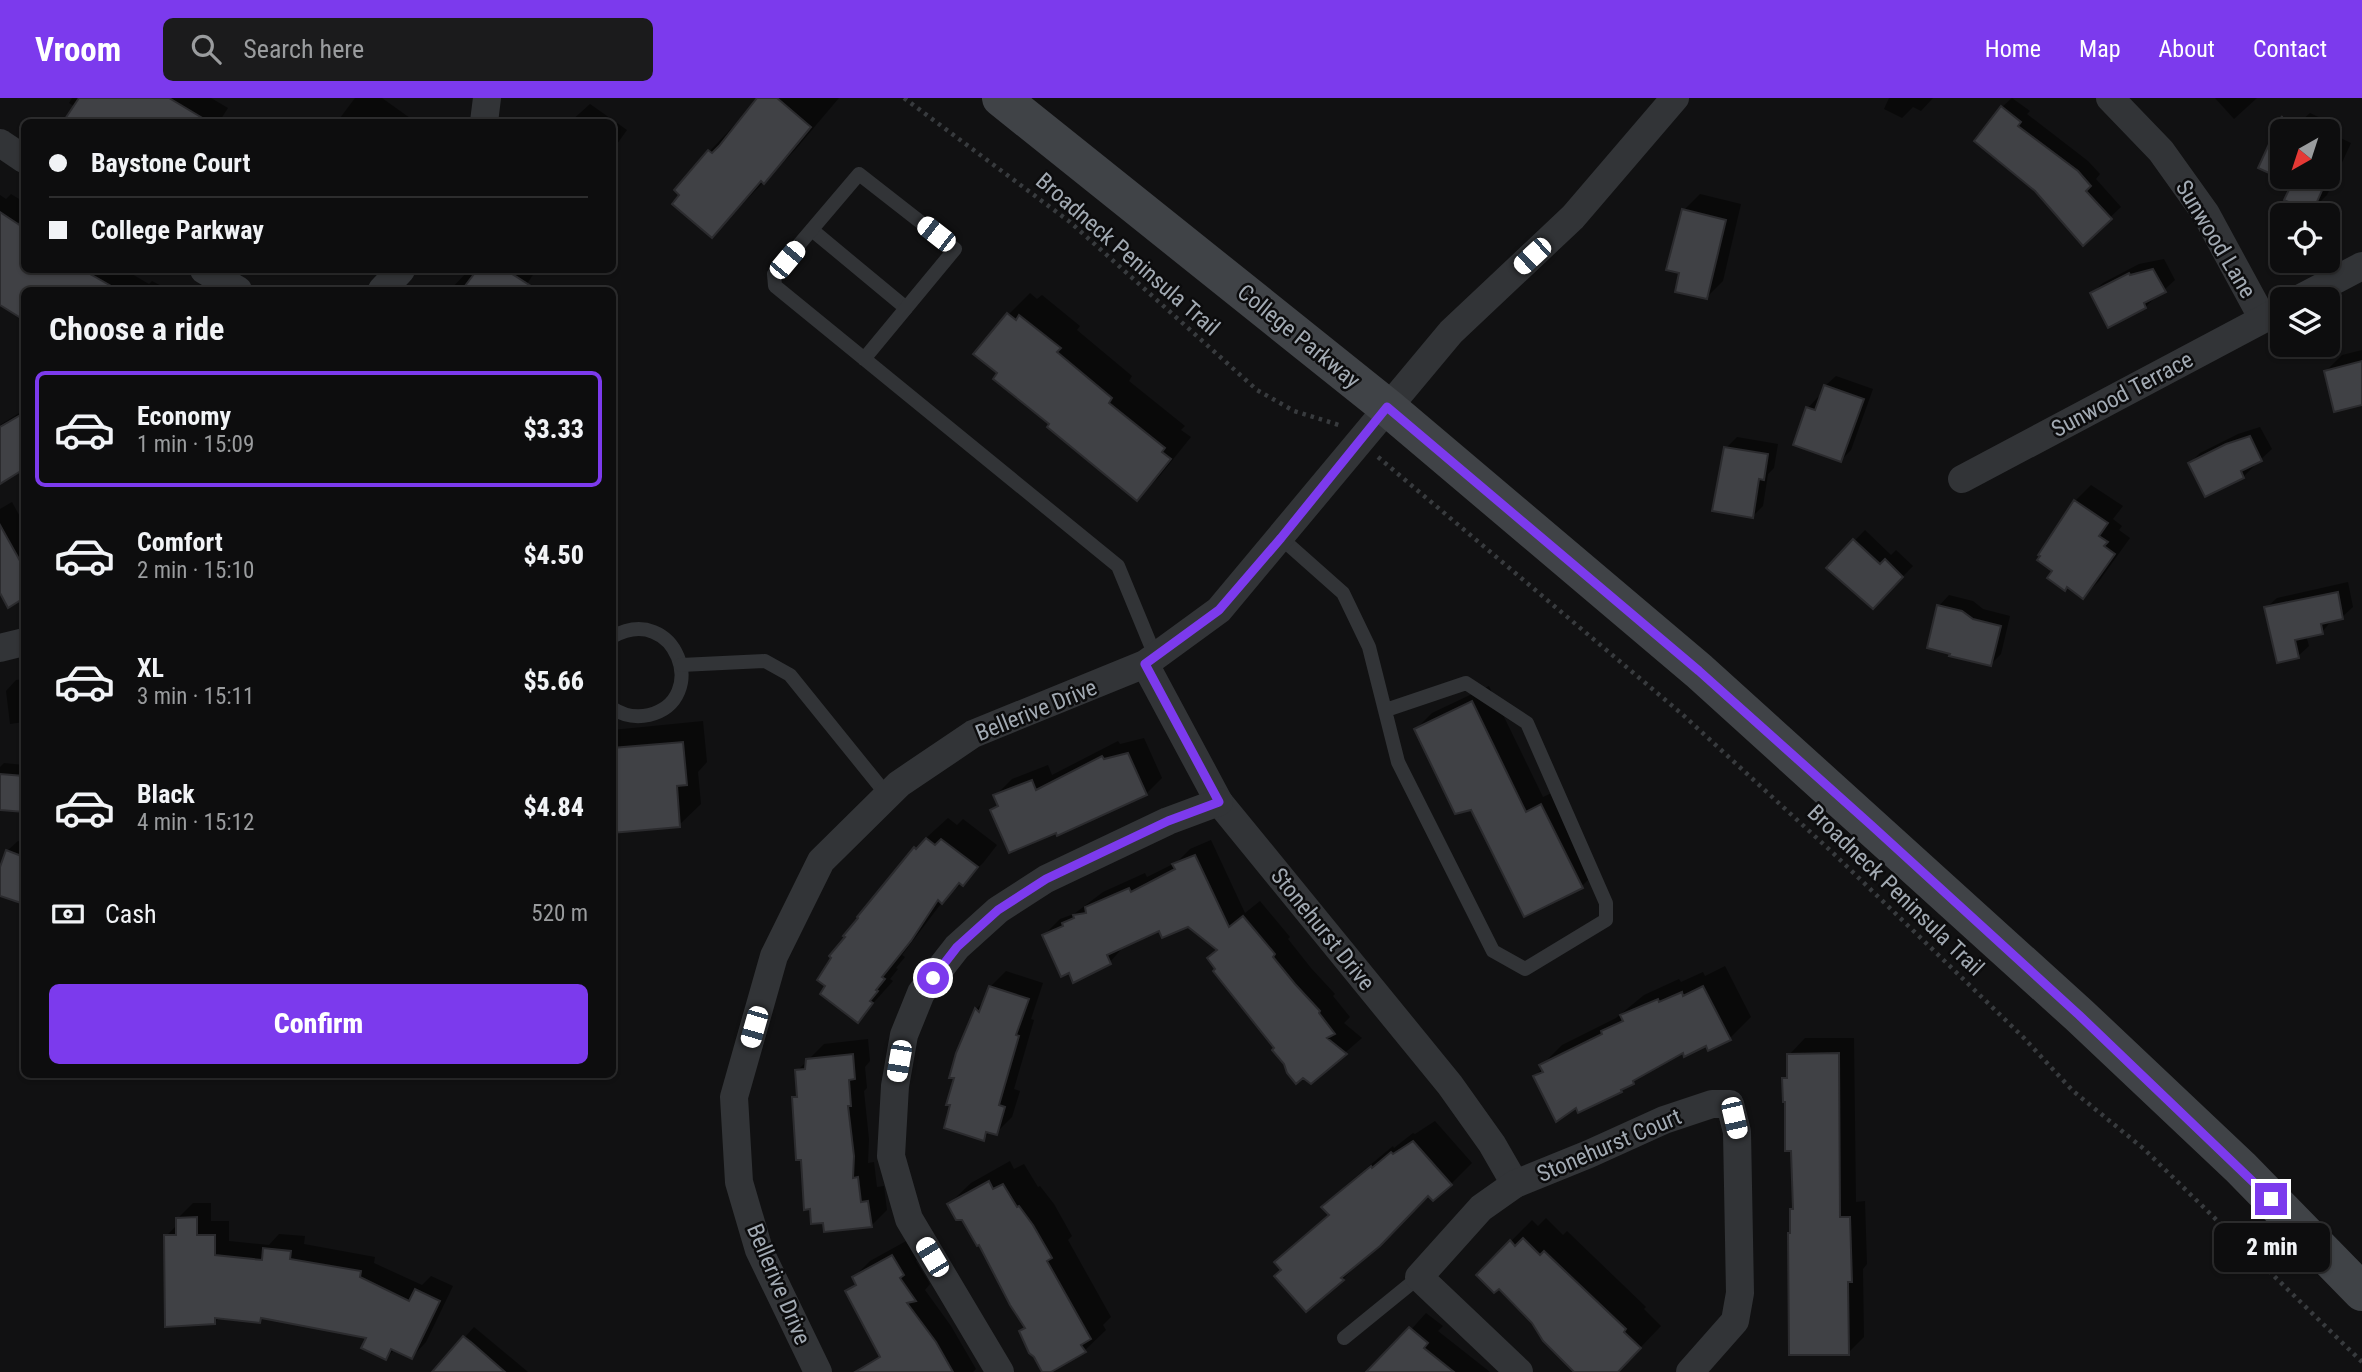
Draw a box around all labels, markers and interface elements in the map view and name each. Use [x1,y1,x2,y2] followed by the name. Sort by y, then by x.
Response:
[163,18,653,81] search box
[35,30,121,69] text: Vroom
[187,30,225,68] icon: search
[243,34,364,64] text: Search here
[1985,35,2041,63] text: Home
[2079,35,2121,63] text: Map
[2159,35,2215,63] text: About
[2253,35,2327,63] text: Contact
[2270,119,2340,189] north arrow
[2270,119,2340,357] map controls
[91,148,251,178] text: Baystone Court
[1030,167,1225,341] street label: Broadneck Peninsula Trail
[2170,175,2261,303] street label: Sunwood Lane
[2270,203,2340,273] button: locate
[913,213,960,255] car
[91,215,264,245] text: College Parkway
[1510,234,1555,278] car
[766,237,809,283] car
[1232,279,1366,394] street label: College Parkway
[2270,287,2340,357] button: layers
[49,310,224,348] text: Choose a ride
[2047,346,2197,443] street label: Sunwood Terrace
[53,398,116,461] icon: car
[137,401,231,431] text: Economy
[523,414,584,444] text: $3.33
[137,431,254,458] text: 1 min · 15:09
[53,524,116,587] icon: car
[137,527,223,557] text: Comfort
[523,540,584,570] text: $4.50
[137,557,254,584] text: 2 min · 15:10
[53,650,116,713] icon: car
[137,653,164,683] text: XL
[523,666,584,696] text: $5.66
[972,674,1101,747] street label: Bellerive Drive
[137,683,254,710] text: 3 min · 15:11
[53,776,116,839] icon: car
[137,779,195,809] text: Black
[523,792,584,822] text: $4.84
[1802,799,1989,981] street label: Broadneck Peninsula Trail
[137,809,254,836] text: 4 min · 15:12
[1265,863,1380,996] street label: Stonehurst Drive
[49,895,87,933] icon: cash
[105,899,157,929] text: Cash
[531,900,588,927] text: 520 m
[917,962,949,994] route start
[49,984,588,1064] button: Confirm
[739,1004,770,1050] car
[886,1038,913,1084] car
[1720,1095,1749,1141] car
[1533,1103,1685,1188] street label: Stonehurst Court
[2255,1183,2287,1215] route end
[741,1220,816,1349] street label: Bellerive Drive
[2213,1224,2329,1272] callout: 2 min
[913,1234,952,1280] car
[2246,1234,2298,1261] text: 2 min

